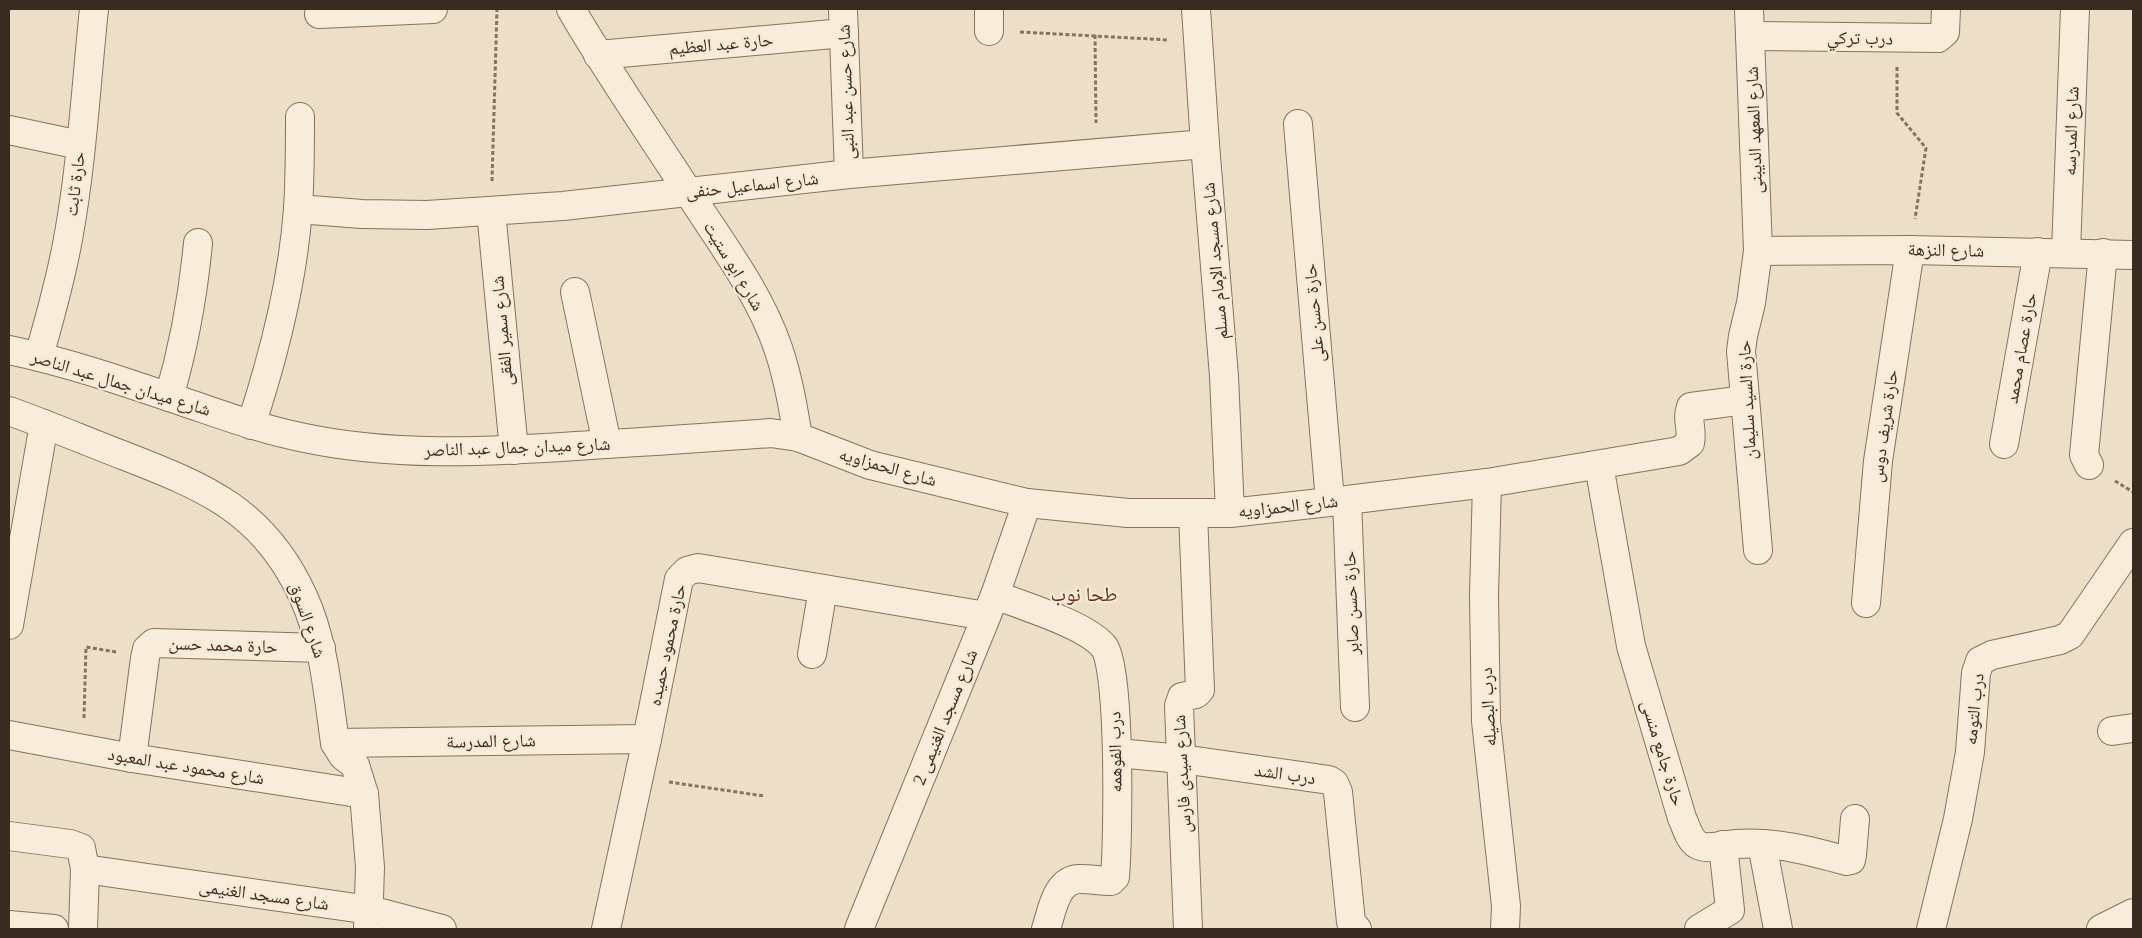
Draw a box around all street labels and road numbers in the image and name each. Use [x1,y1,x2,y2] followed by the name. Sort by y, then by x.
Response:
[834,24,859,160] street label: شارع حسن عبد النبى
[1827,27,1893,53] street label: درب تركي
[668,29,774,61] street label: حارة عبد العظيم
[1742,66,1767,194] street label: شارع المعهد الديبنى
[2059,86,2084,176] street label: شارع المدرسه
[61,150,89,218] street label: حارة ثابت
[685,168,820,203] street label: شارع اسماعيل حنفى
[1198,181,1234,340] street label: شارع مسجد الإمام مسلم
[699,218,768,315] street label: شارع ابو ستيت
[1907,239,1984,262] street label: شارع النزهة
[1300,263,1329,363] street label: حارة حسن على
[487,275,518,387] street label: شارع سمير الفقى
[2001,291,2043,405] street label: حارة عصام محمد
[1734,340,1761,460] street label: حارة السيد سليمان
[28,346,213,421] street label: شارع ميدان جمال عبد الناصر
[1866,368,1903,484] street label: حارة شريف دوس
[422,434,611,461] street label: شارع ميدان جمال عبد الناصر
[837,444,939,491] street label: شارع الحمزاويه
[1237,491,1339,522] street label: شارع الحمزاويه
[1339,551,1364,656] street label: حارة حسن صابر
[285,579,330,661] street label: شارع السوق
[644,582,690,708] street label: حارة محمود حميده
[168,633,278,658] street label: حارة محمد حسن
[909,646,982,788] street label: شارع مسجد الغنيمى 2
[1476,667,1501,747] street label: درب البصيله
[1960,672,1988,746] street label: درب التومه
[1635,698,1689,809] street label: حارة جامع منسى
[1104,711,1126,793] street label: درب الفوهمه
[1169,714,1196,834] street label: شارع سيدى فارس
[446,730,536,753] street label: شارع المدرسة
[106,744,266,789] street label: شارع محمود عبد المعبود
[1253,760,1317,789] street label: درب الشد
[198,876,330,915] street label: شارع مسجد الغنيمى

